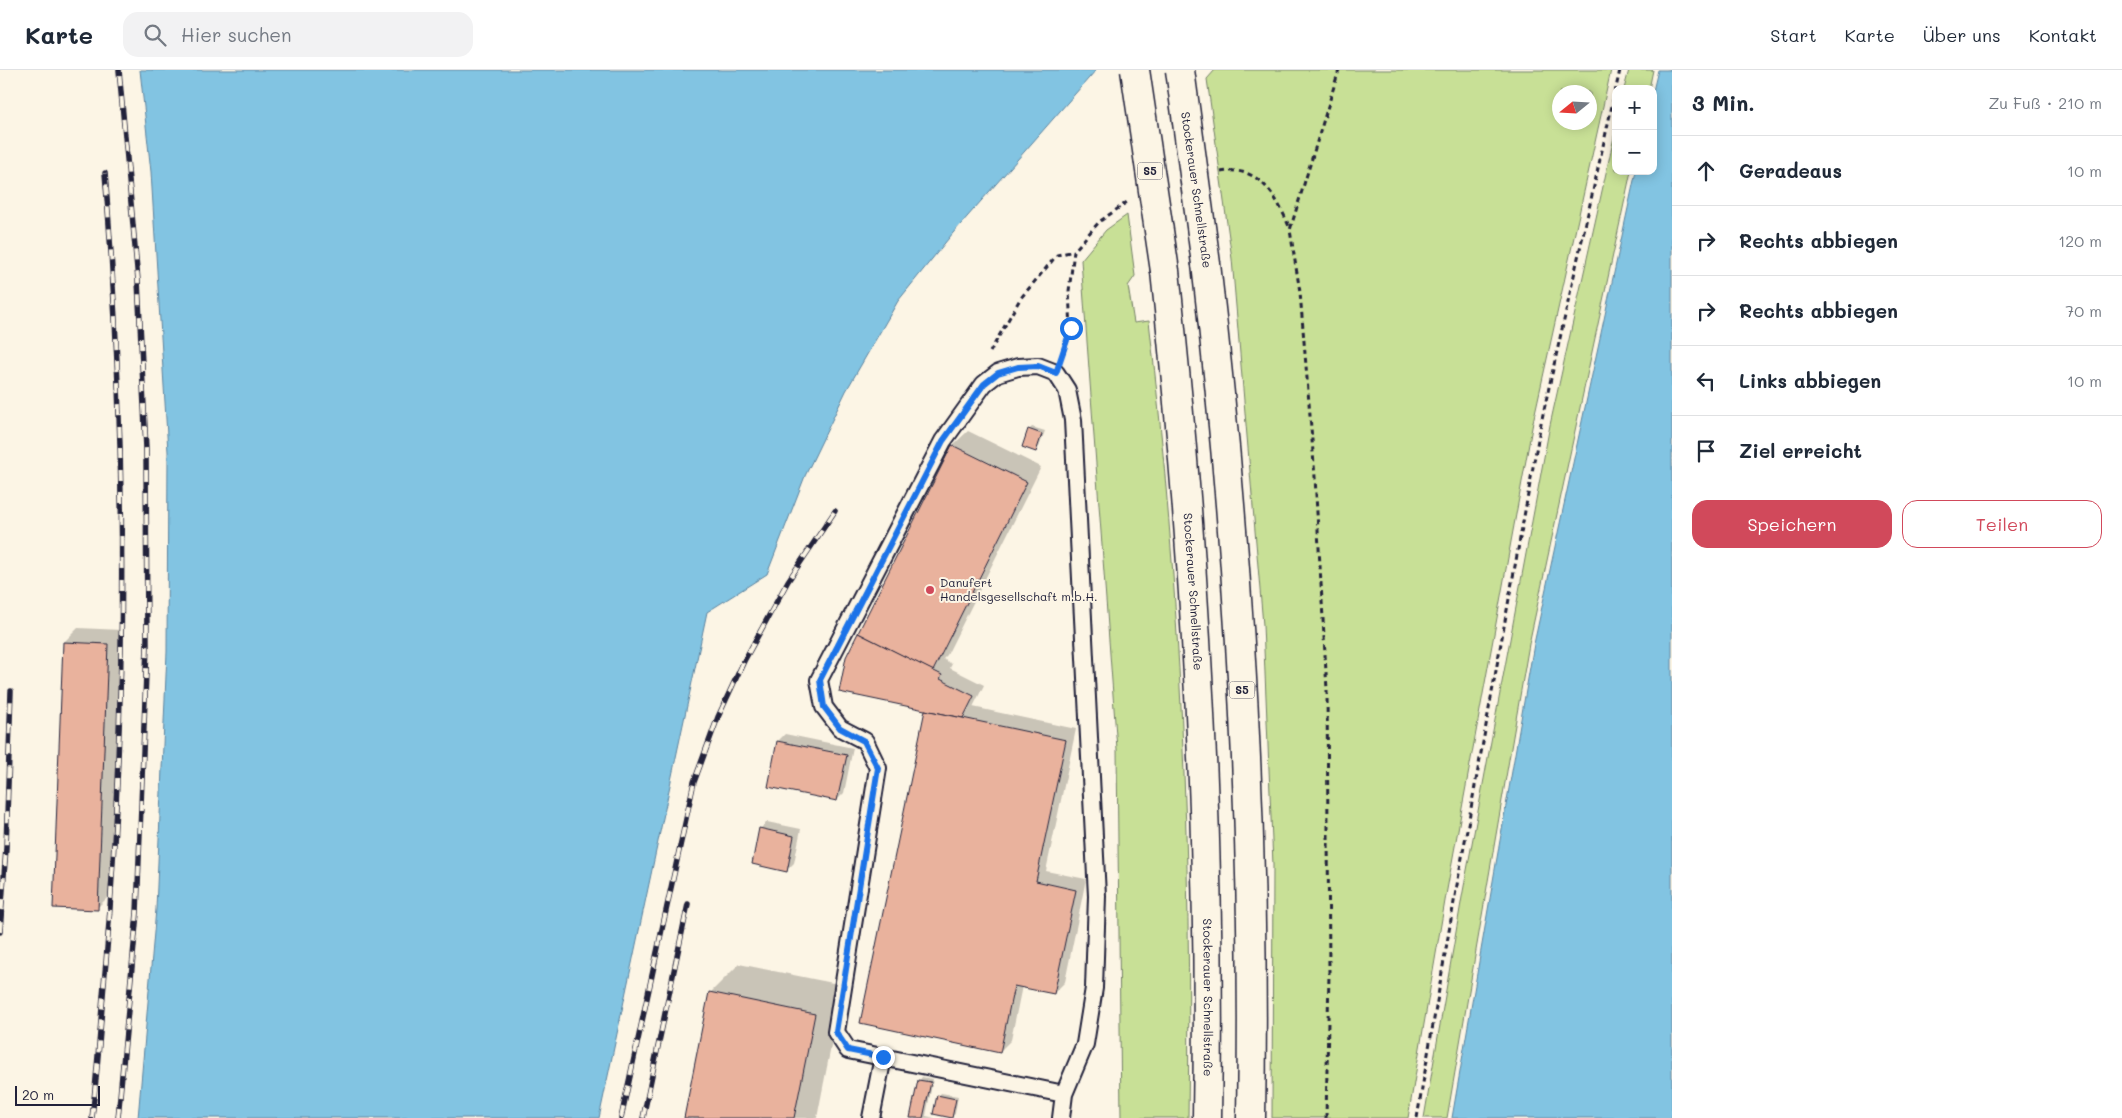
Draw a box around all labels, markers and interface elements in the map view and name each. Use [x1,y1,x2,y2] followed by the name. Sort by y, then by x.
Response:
[123,12,473,57] search box
[25,19,93,50] text: Karte
[141,21,169,49] icon: search
[181,22,292,47] text: Hier suchen
[1770,23,1817,47] text: Start
[1845,23,1895,47] text: Karte
[1923,23,2001,47] text: Über uns
[2029,23,2097,47] text: Kontakt
[1552,85,1597,130] north arrow
[1612,85,1657,175] map controls
[1612,85,1657,130] button: +
[1692,89,1755,116] text: 3 Min.
[1988,92,2102,113] text: Zu Fuß · 210 m
[1178,111,1216,269] street label: Stockerauer Schnellstraße
[1612,130,1657,175] button: −
[1692,157,1720,185] icon: ahead
[1739,158,1842,183] text: Geradeaus
[2067,160,2102,181] text: 10 m
[1138,162,1162,180] road number: S5
[1692,227,1720,255] icon: right
[1739,228,1898,253] text: Rechts abbiegen
[2058,230,2102,251] text: 120 m
[1692,297,1720,325] icon: right
[1739,298,1898,323] text: Rechts abbiegen
[2065,300,2102,321] text: 70 m
[1060,317,1083,340] route start
[1692,367,1720,395] icon: left
[1739,368,1881,393] text: Links abbiegen
[2067,370,2102,391] text: 10 m
[1692,437,1720,465] icon: arrive
[1739,438,1862,463] text: Ziel erreicht
[1692,500,1892,548] button: Speichern
[1902,500,2102,548] button: Teilen
[1180,512,1207,671] street label: Stockerauer Schnellstraße
[940,574,1098,604] place label: Danufert Handelsgesellschaft m.b.H.
[924,584,936,596] marker: Danufert Handelsgesellschaft m.b.H.
[1230,682,1254,698] road number: S5
[1200,918,1217,1076] street label: Stockerauer Schnellstraße
[872,1046,895,1069] route end
[15,1083,100,1106] scale bar
[22,1085,54,1104] text: 20 m

